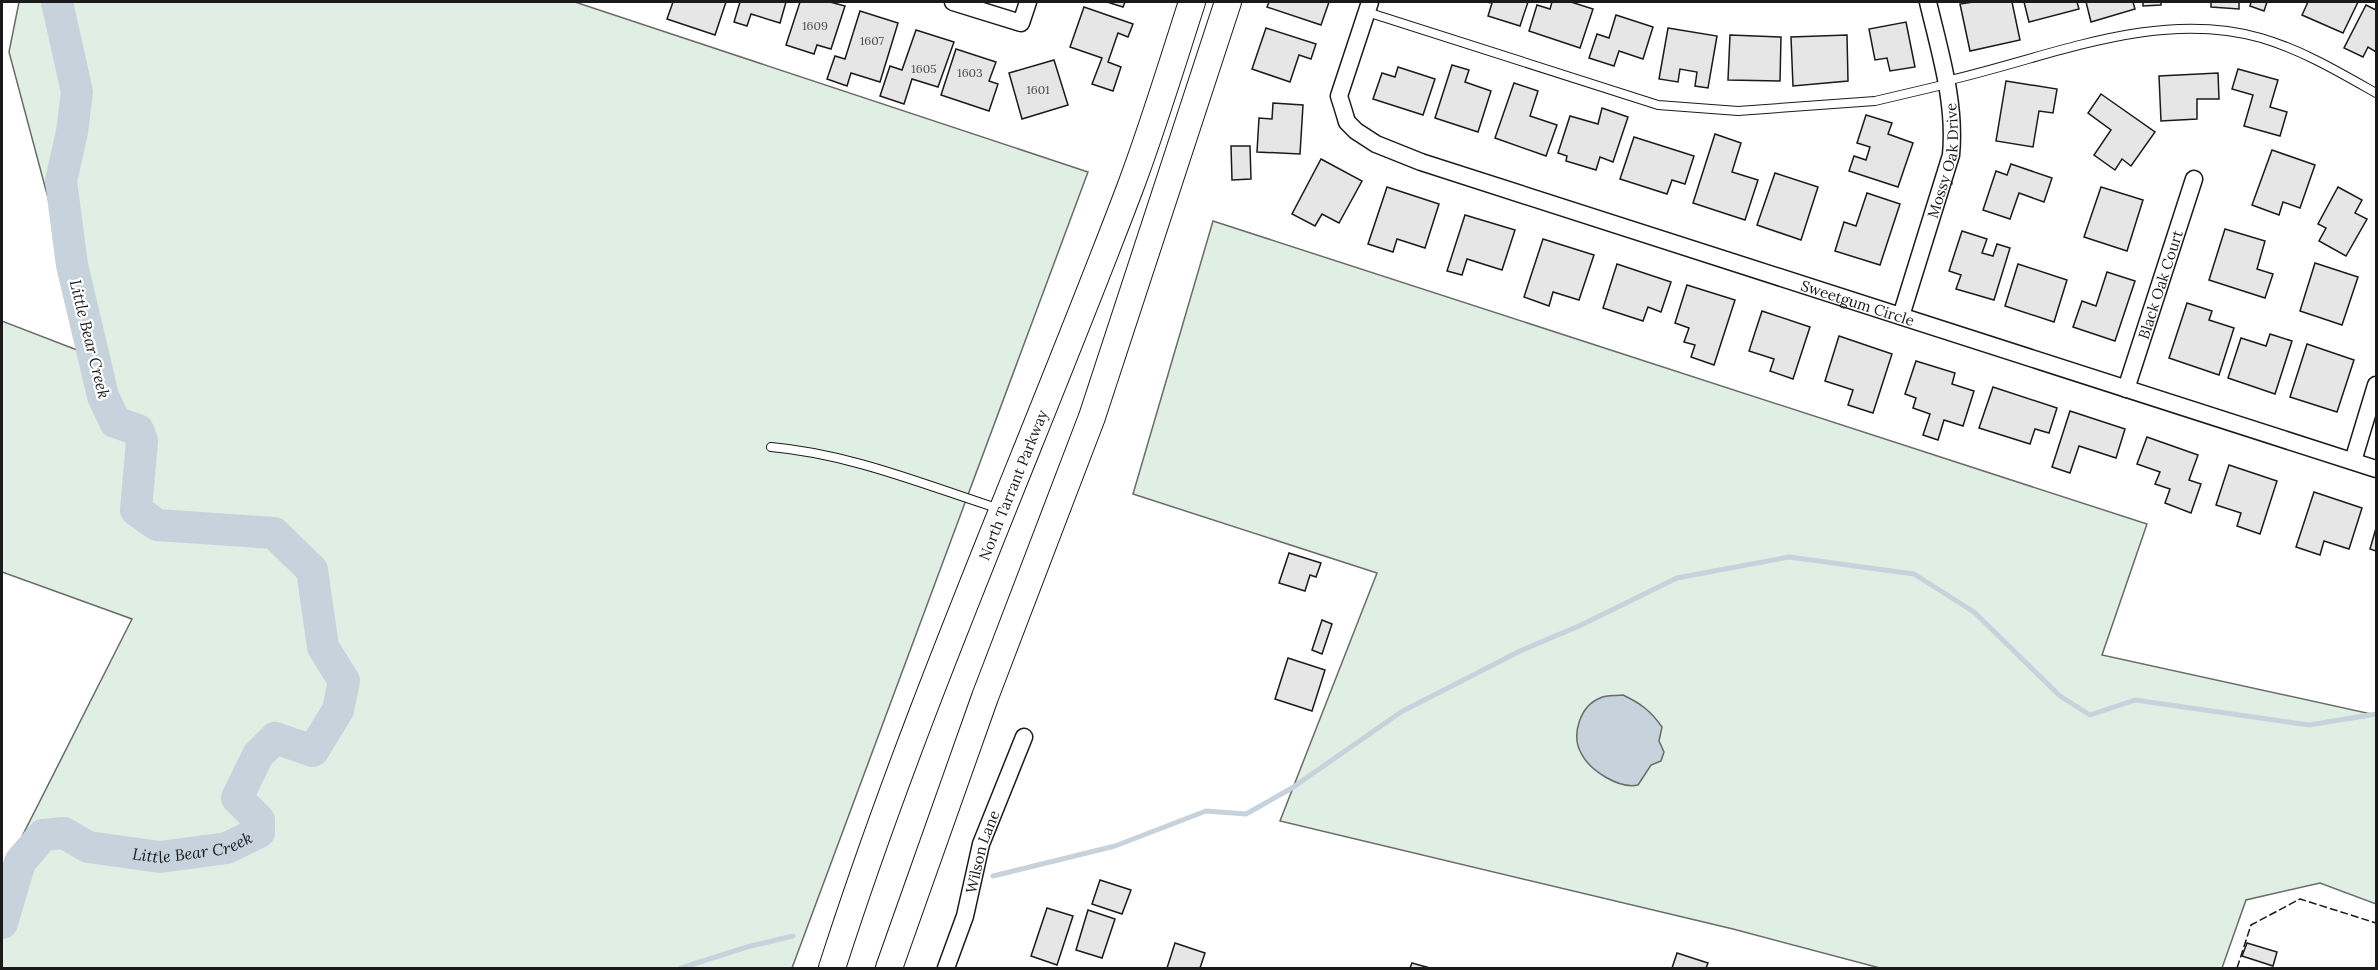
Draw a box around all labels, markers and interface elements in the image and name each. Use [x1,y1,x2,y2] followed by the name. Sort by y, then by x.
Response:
[802,18,828,33] house number: 1609
[860,33,884,48] house number: 1607
[911,61,937,76] house number: 1605
[957,65,983,80] house number: 1603
[1026,82,1050,97] house number: 1601
[1923,102,1961,220] street label: Mossy Oak Drive
[2133,227,2186,341] street label: Black Oak Court
[1799,275,1917,330] street label: Sweetgum Circle
[66,277,114,401] water label: Little Bear Creek
[974,407,1051,563] street label: North Tarrant Parkway
[961,807,1003,895] street label: Wilson Lane
[131,827,255,867] water label: Little Bear Creek

